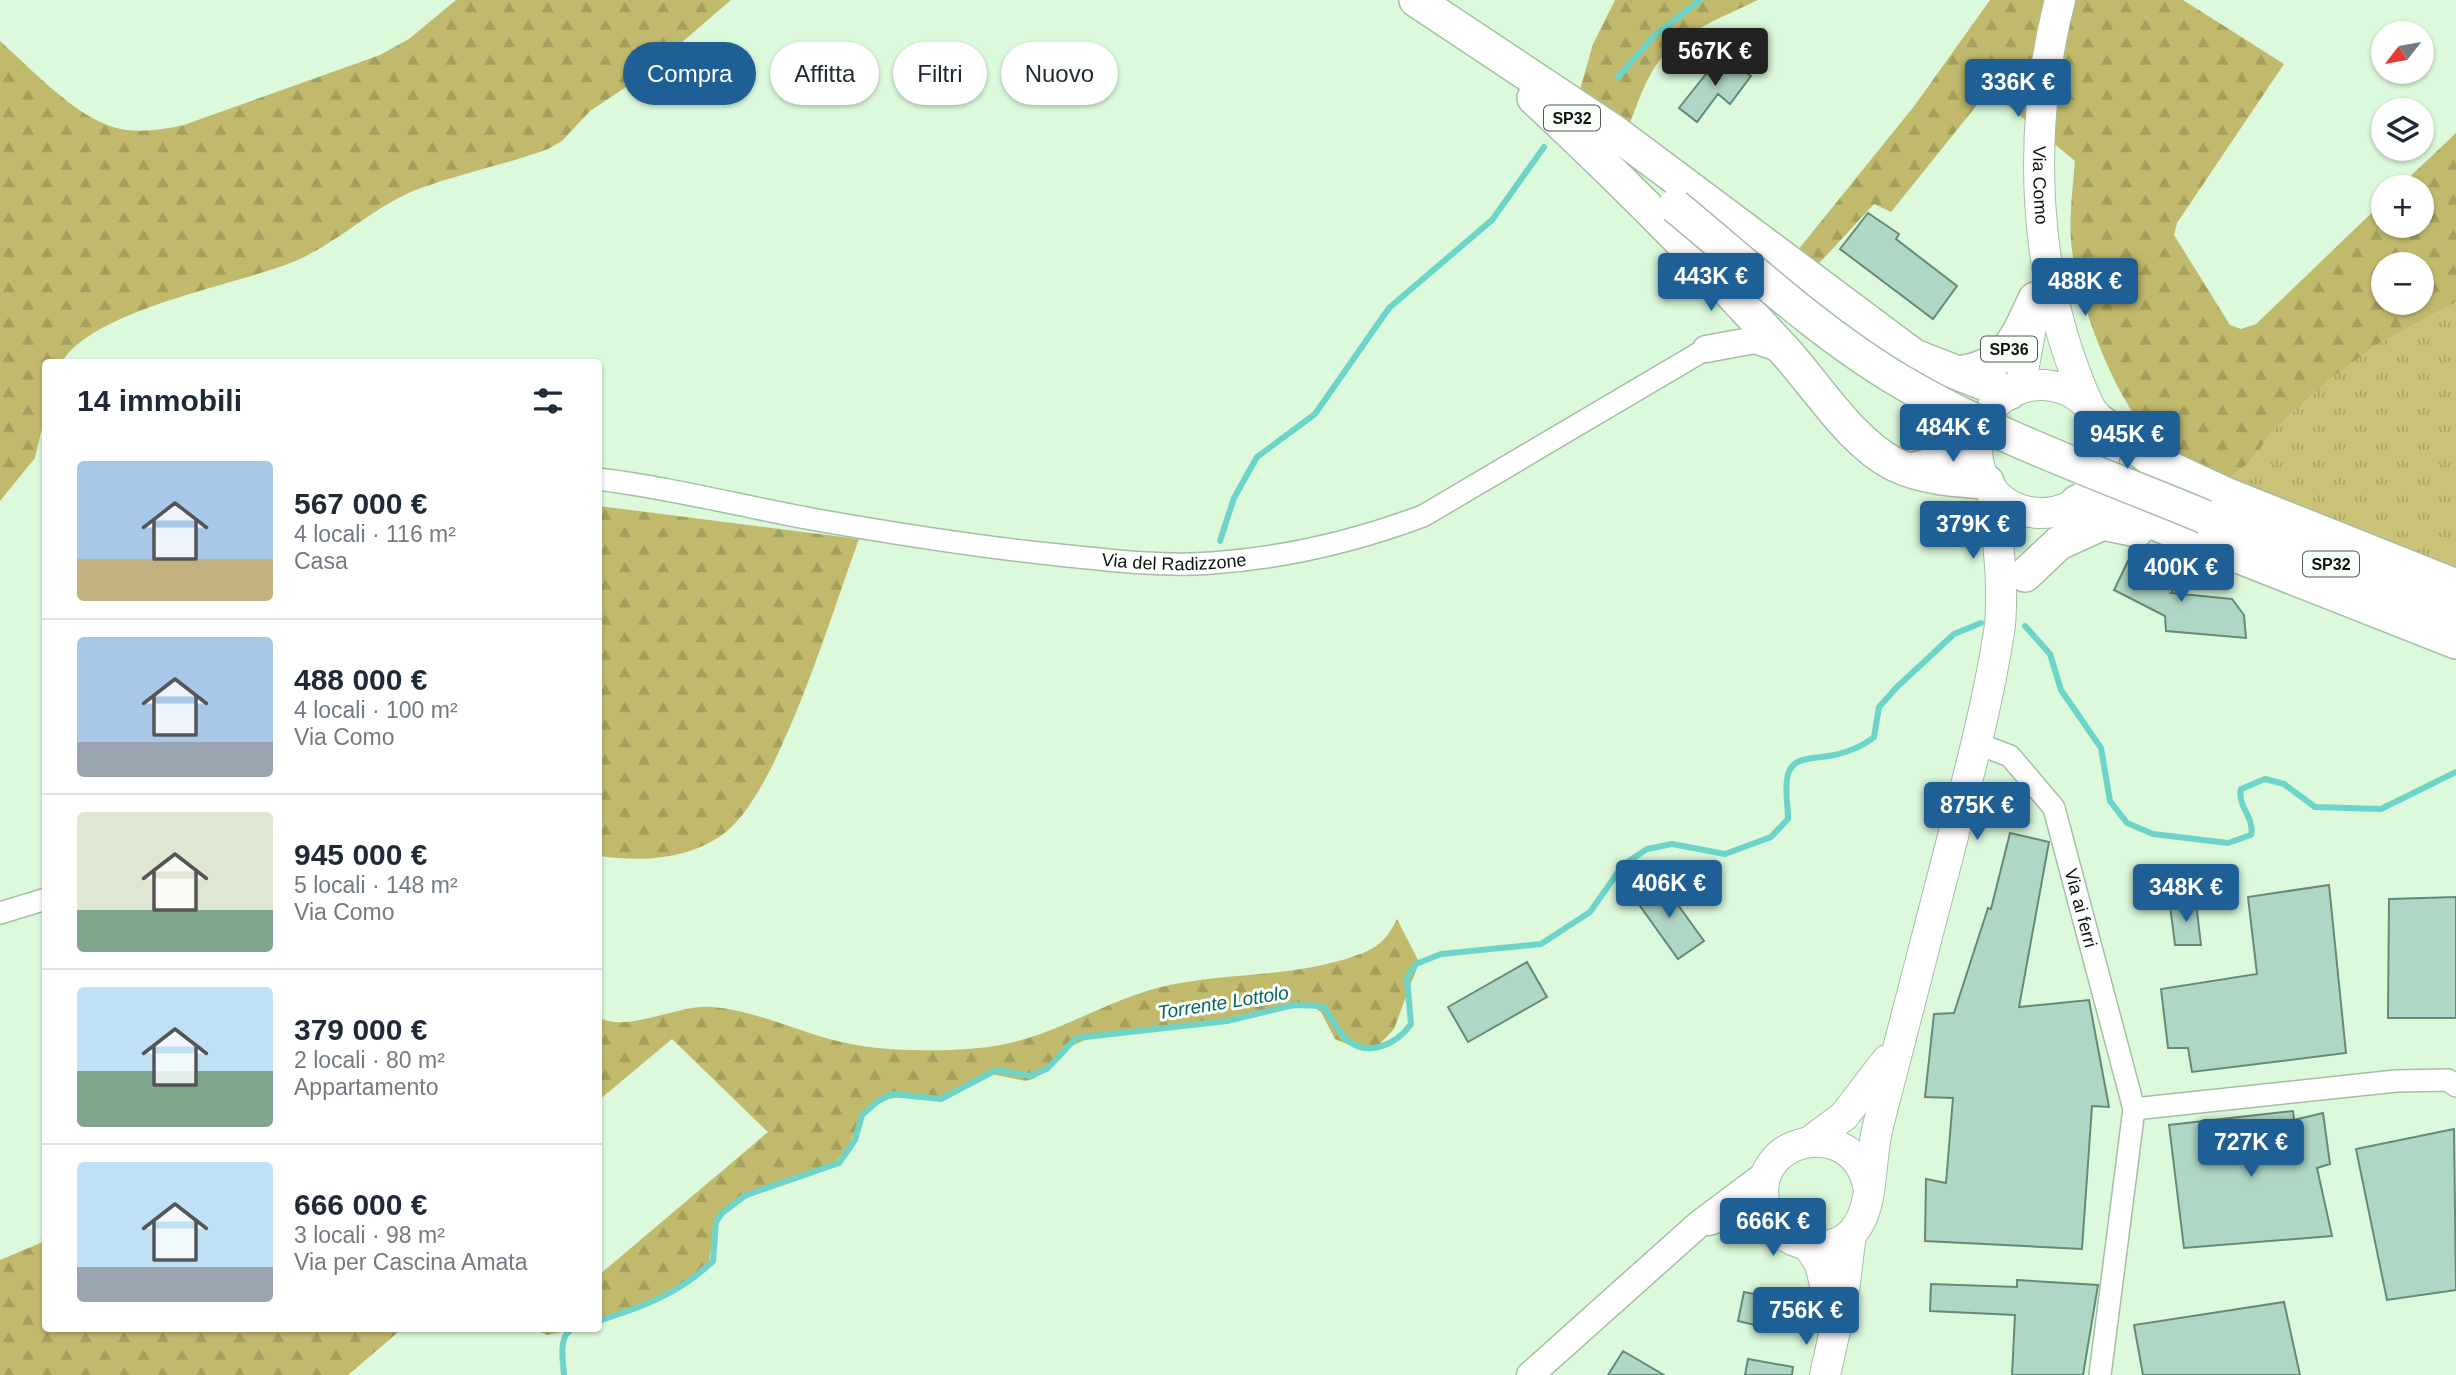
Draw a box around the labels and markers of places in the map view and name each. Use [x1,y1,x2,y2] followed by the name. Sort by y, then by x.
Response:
[1658,28,1772,88] pin: 567K €
[1961,60,2075,119] pin: 336K €
[1654,254,1768,313] pin: 443K €
[2028,258,2142,318] pin: 488K €
[1896,405,2010,464] pin: 484K €
[2070,412,2184,471] pin: 945K €
[1916,502,2030,561] pin: 379K €
[2124,544,2238,604] pin: 400K €
[1920,782,2034,842] pin: 875K €
[1612,860,1726,920] pin: 406K €
[2129,864,2243,924] pin: 348K €
[2194,1120,2308,1179] pin: 727K €
[1716,1198,1830,1258] pin: 666K €
[1749,1288,1863,1347] pin: 756K €

